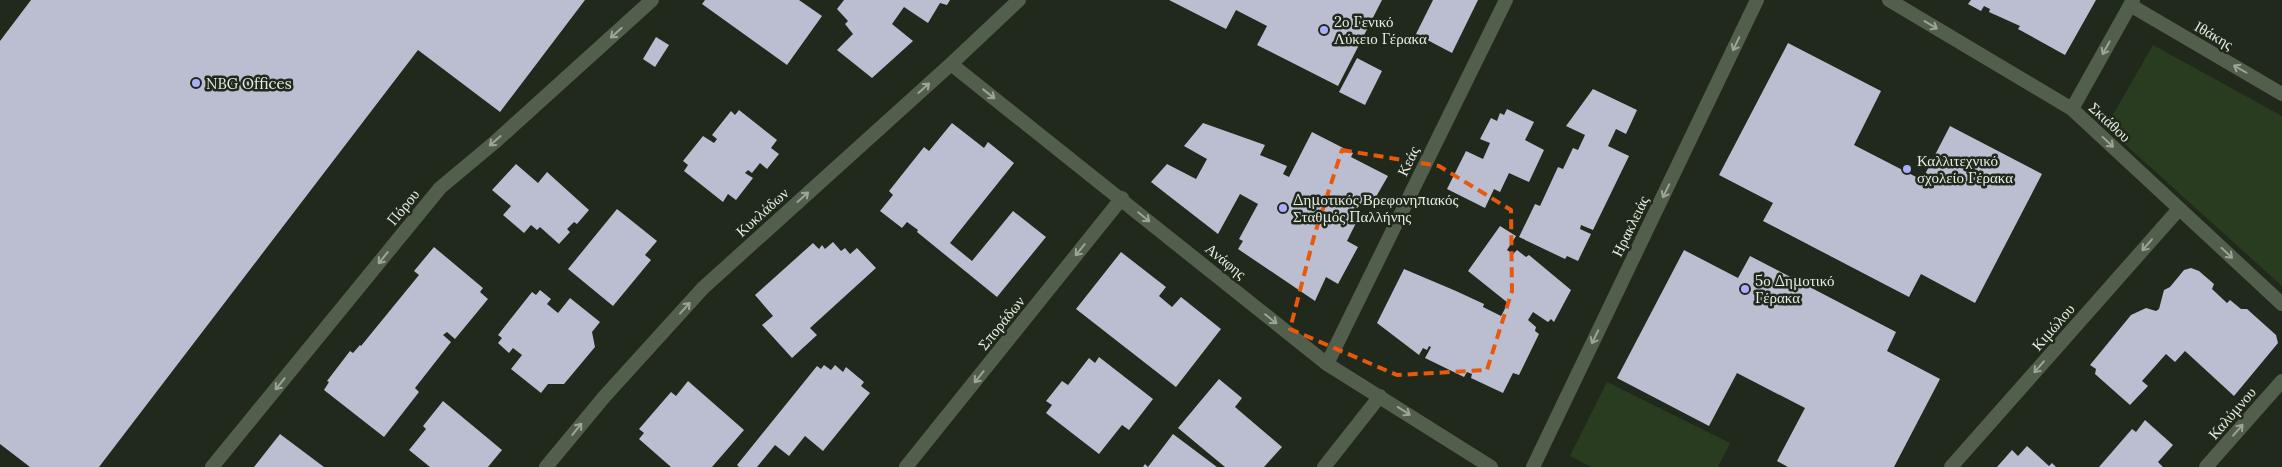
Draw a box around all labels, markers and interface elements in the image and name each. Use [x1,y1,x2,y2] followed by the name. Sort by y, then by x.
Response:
[1334,12,1427,48] place label: 2ο Γενικό Λύκειο Γέρακα
[2191,16,2237,54] street label: Ιθάκης
[1923,20,1937,30] one-way arrow
[1318,24,1330,36] marker: 2ο Γενικό Λύκειο Γέρακα
[610,27,623,39] one-way arrow
[1731,36,1740,51] one-way arrow
[2101,40,2111,55] one-way arrow
[2233,64,2247,74] one-way arrow
[206,74,292,93] place label: NBG Offices
[190,77,202,89] marker: NBG Offices
[918,82,931,94] one-way arrow
[983,89,996,100] one-way arrow
[2085,98,2135,146] street label: Σκιάθου
[489,136,502,147] one-way arrow
[2102,136,2114,148] one-way arrow
[1393,143,1423,179] street label: Κεάς
[1917,151,2013,187] place label: Καλλιτεχνικό σχολείο Γέρακα
[1901,163,1913,175] marker: Καλλιτεχνικό σχολείο Γέρακα
[732,183,793,241] street label: Κυκλάδων
[1660,183,1670,198] one-way arrow
[383,185,423,229] street label: Πόρου
[1293,190,1459,226] place label: Δημοτικός Βρεφονηπιακός Σταθμός Παλλήνης
[797,191,810,203] one-way arrow
[1607,193,1653,259] street label: Ηρακλειάς
[1277,202,1289,214] marker: Δημοτικός Βρεφονηπιακός Σταθμός Παλλήνης
[1138,211,1151,222] one-way arrow
[1202,239,1250,283] street label: Ανάφης
[2141,239,2153,252] one-way arrow
[1075,243,1086,256] one-way arrow
[2220,247,2233,259] one-way arrow
[378,251,389,264] one-way arrow
[1755,271,1834,307] place label: 5ο Δημοτικό Γέρακα
[1739,283,1751,295] marker: 5ο Δημοτικό Γέρακα
[973,292,1029,354] street label: Σποράδων
[2027,300,2079,354] street label: Κιμώλου
[679,301,691,314] one-way arrow
[1264,313,1277,324] one-way arrow
[1590,329,1600,344] one-way arrow
[2034,361,2045,374] one-way arrow
[973,370,984,383] one-way arrow
[275,377,286,390] one-way arrow
[2204,383,2260,443] street label: Καλύμνου
[1397,406,1411,416] one-way arrow
[571,423,582,436] one-way arrow
[2232,424,2244,437] one-way arrow

